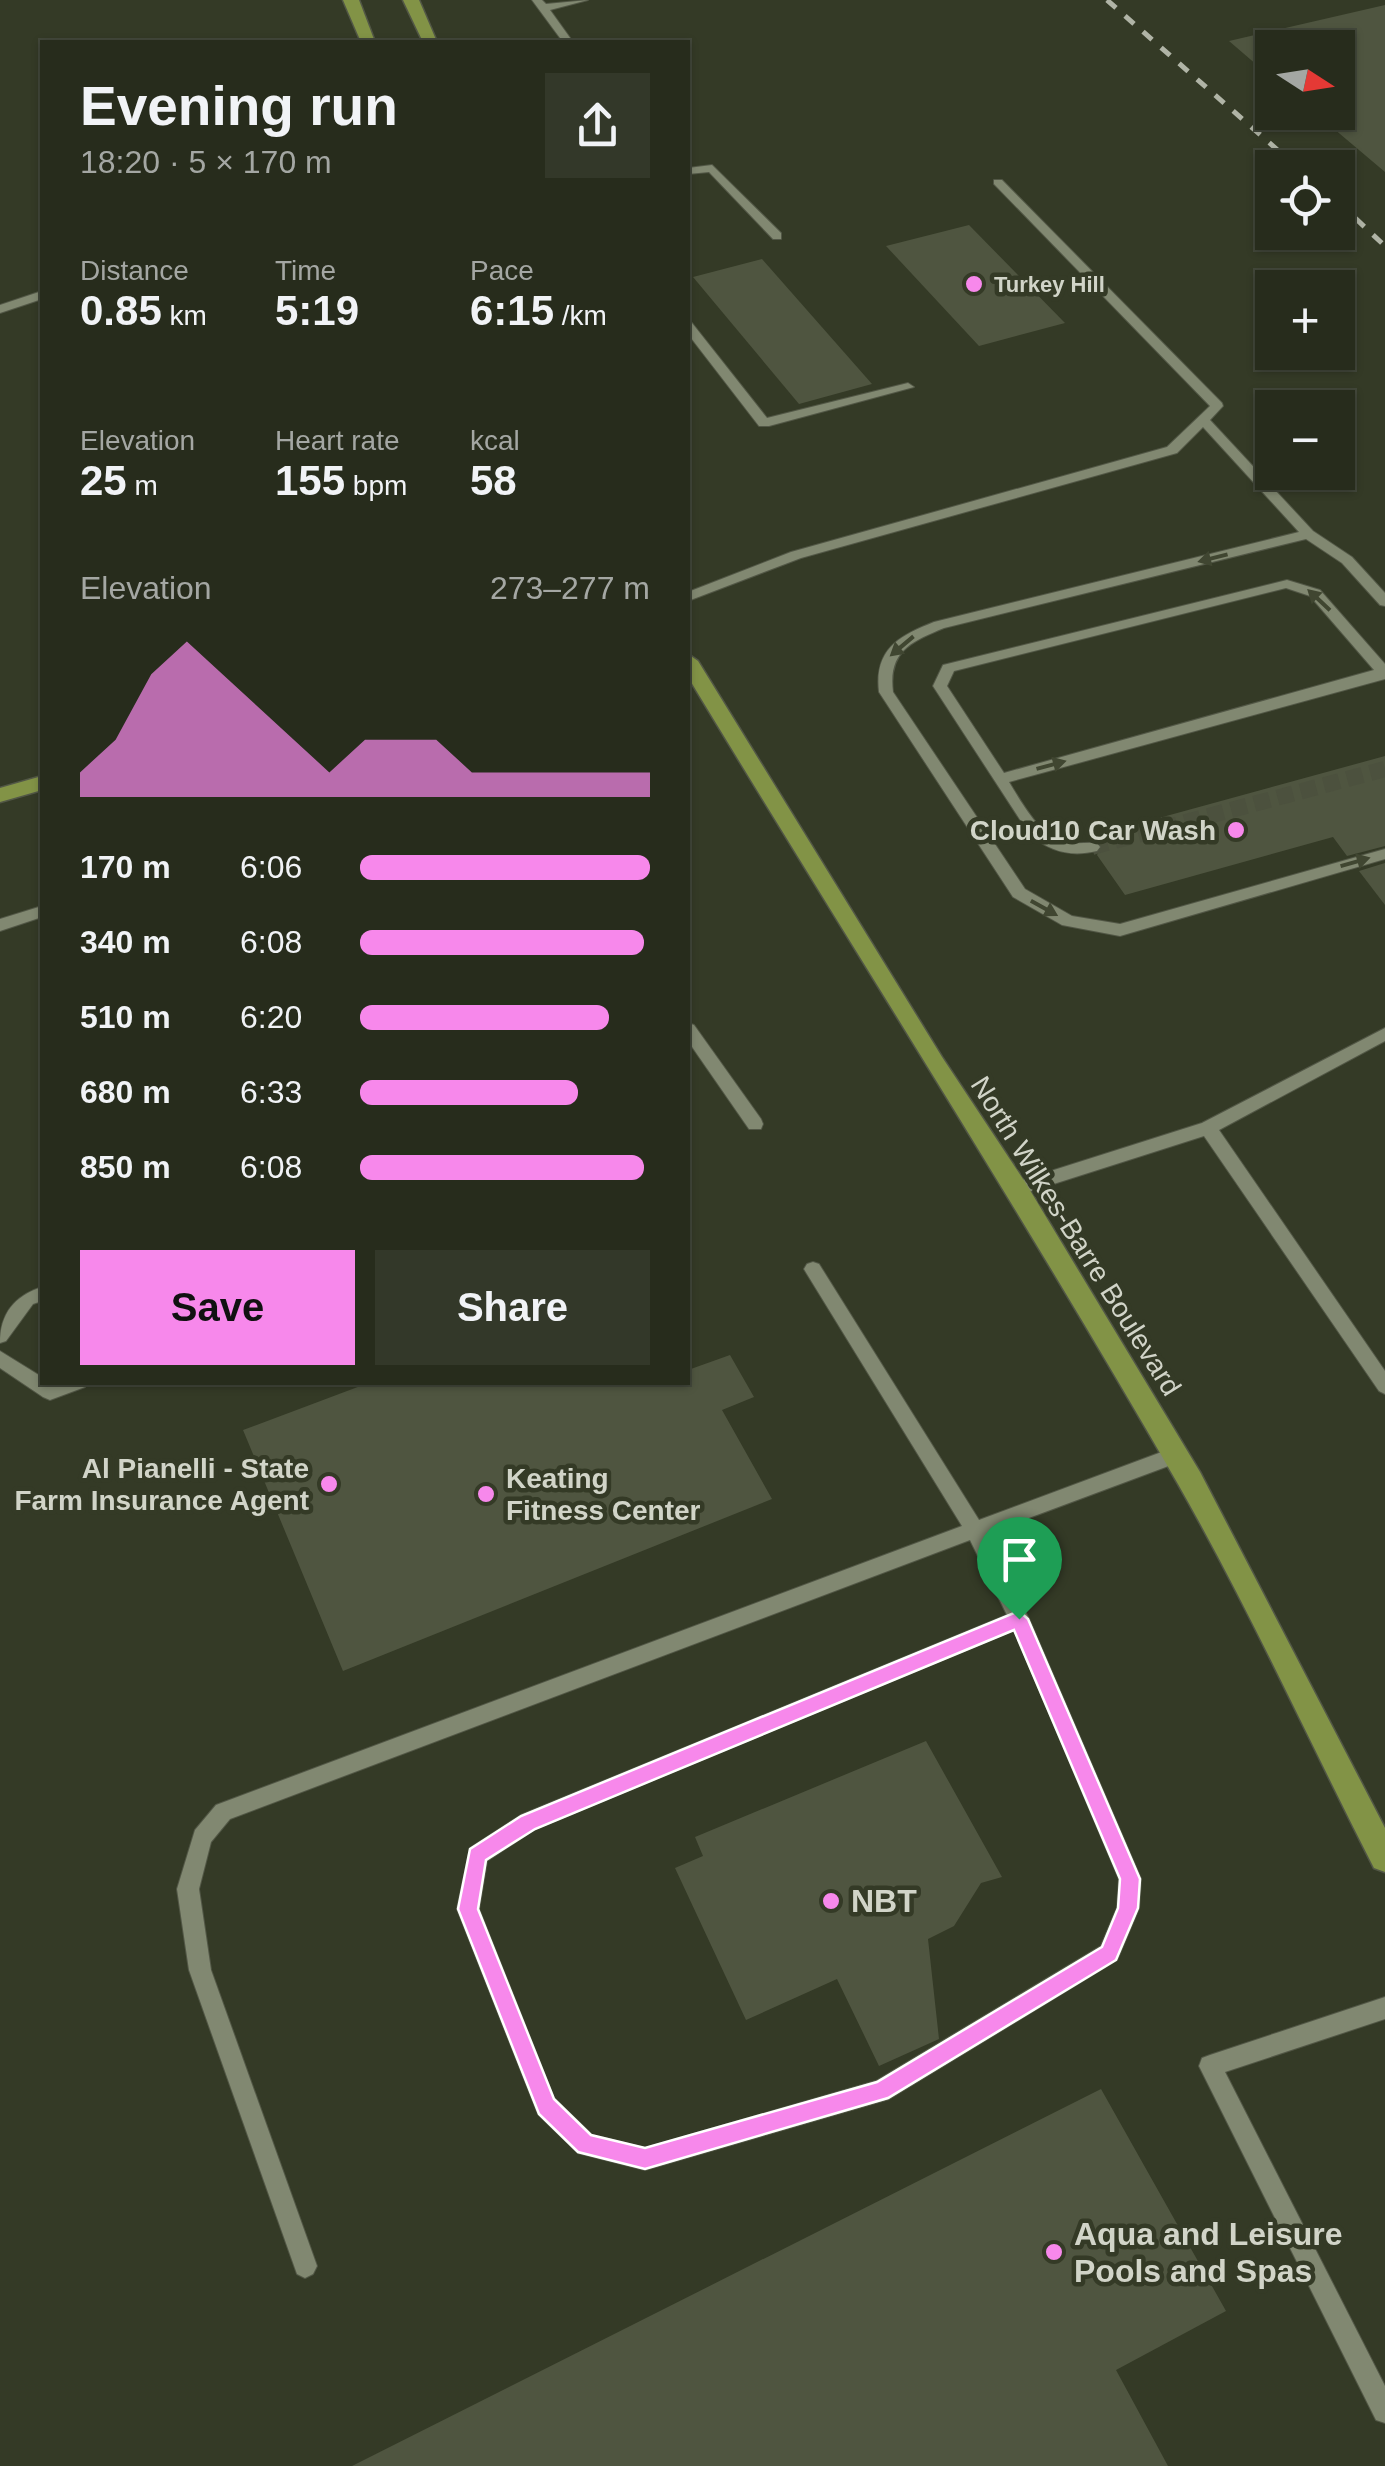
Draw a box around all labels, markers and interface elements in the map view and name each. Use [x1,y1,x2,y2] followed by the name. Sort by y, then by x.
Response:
[1255,30,1355,130] north arrow
[1255,30,1355,490] map controls
[545,73,650,178] button: share
[80,75,398,137] text: Evening run
[80,144,332,180] text: 18:20 · 5 × 170 m
[1255,150,1355,250] button: locate
[80,255,189,286] text: Distance
[275,255,336,286] text: Time
[470,255,534,286] text: Pace
[1255,270,1355,370] button: +
[994,272,1105,297] place label: Turkey Hill
[963,273,985,295] marker: Turkey Hill
[80,287,162,334] text: 0.85
[275,287,359,334] text: 5:19
[470,287,554,334] text: 6:15
[162,300,207,331] text: km
[554,300,607,331] text: /km
[1255,390,1355,490] button: −
[80,425,195,456] text: Elevation
[275,425,400,456] text: Heart rate
[470,425,520,456] text: kcal
[80,457,127,504] text: 25
[275,457,345,504] text: 155
[470,457,517,504] text: 58
[127,470,158,501] text: m
[345,470,407,501] text: bpm
[1197,550,1228,566] one-way arrow
[80,570,212,606] text: Elevation
[490,570,650,606] text: 273–277 m
[1307,589,1331,612] one-way arrow
[890,635,915,656] one-way arrow
[1035,756,1066,772] one-way arrow
[970,815,1216,846] place label: Cloud10 Car Wash
[1225,819,1247,841] marker: Cloud10 Car Wash
[80,849,171,885] text: 170 m
[240,849,302,885] text: 6:06
[1340,854,1371,870] one-way arrow
[1030,899,1058,917] one-way arrow
[80,924,171,960] text: 340 m
[240,924,302,960] text: 6:08
[80,999,171,1035] text: 510 m
[240,999,302,1035] text: 6:20
[965,1071,1187,1401] street label: North Wilkes-Barre Boulevard
[80,1074,171,1110] text: 680 m
[240,1074,302,1110] text: 6:33
[80,1149,171,1185] text: 850 m
[240,1149,302,1185] text: 6:08
[80,1250,355,1365] button: Save
[375,1250,650,1365] button: Share
[14,1453,309,1516] place label: Al Pianelli - State Farm Insurance Agent
[506,1463,701,1526] place label: Keating Fitness Center
[318,1473,340,1495] marker: Al Pianelli - State Farm Insurance Agent
[475,1483,497,1505] marker: Keating Fitness Center
[977,1517,1062,1620] pin
[992,1532,1047,1587] icon: arrive
[851,1883,917,1919] place label: NBT
[820,1890,842,1912] marker: NBT
[1074,2216,1343,2289] place label: Aqua and Leisure Pools and Spas
[1043,2241,1065,2263] marker: Aqua and Leisure Pools and Spas

